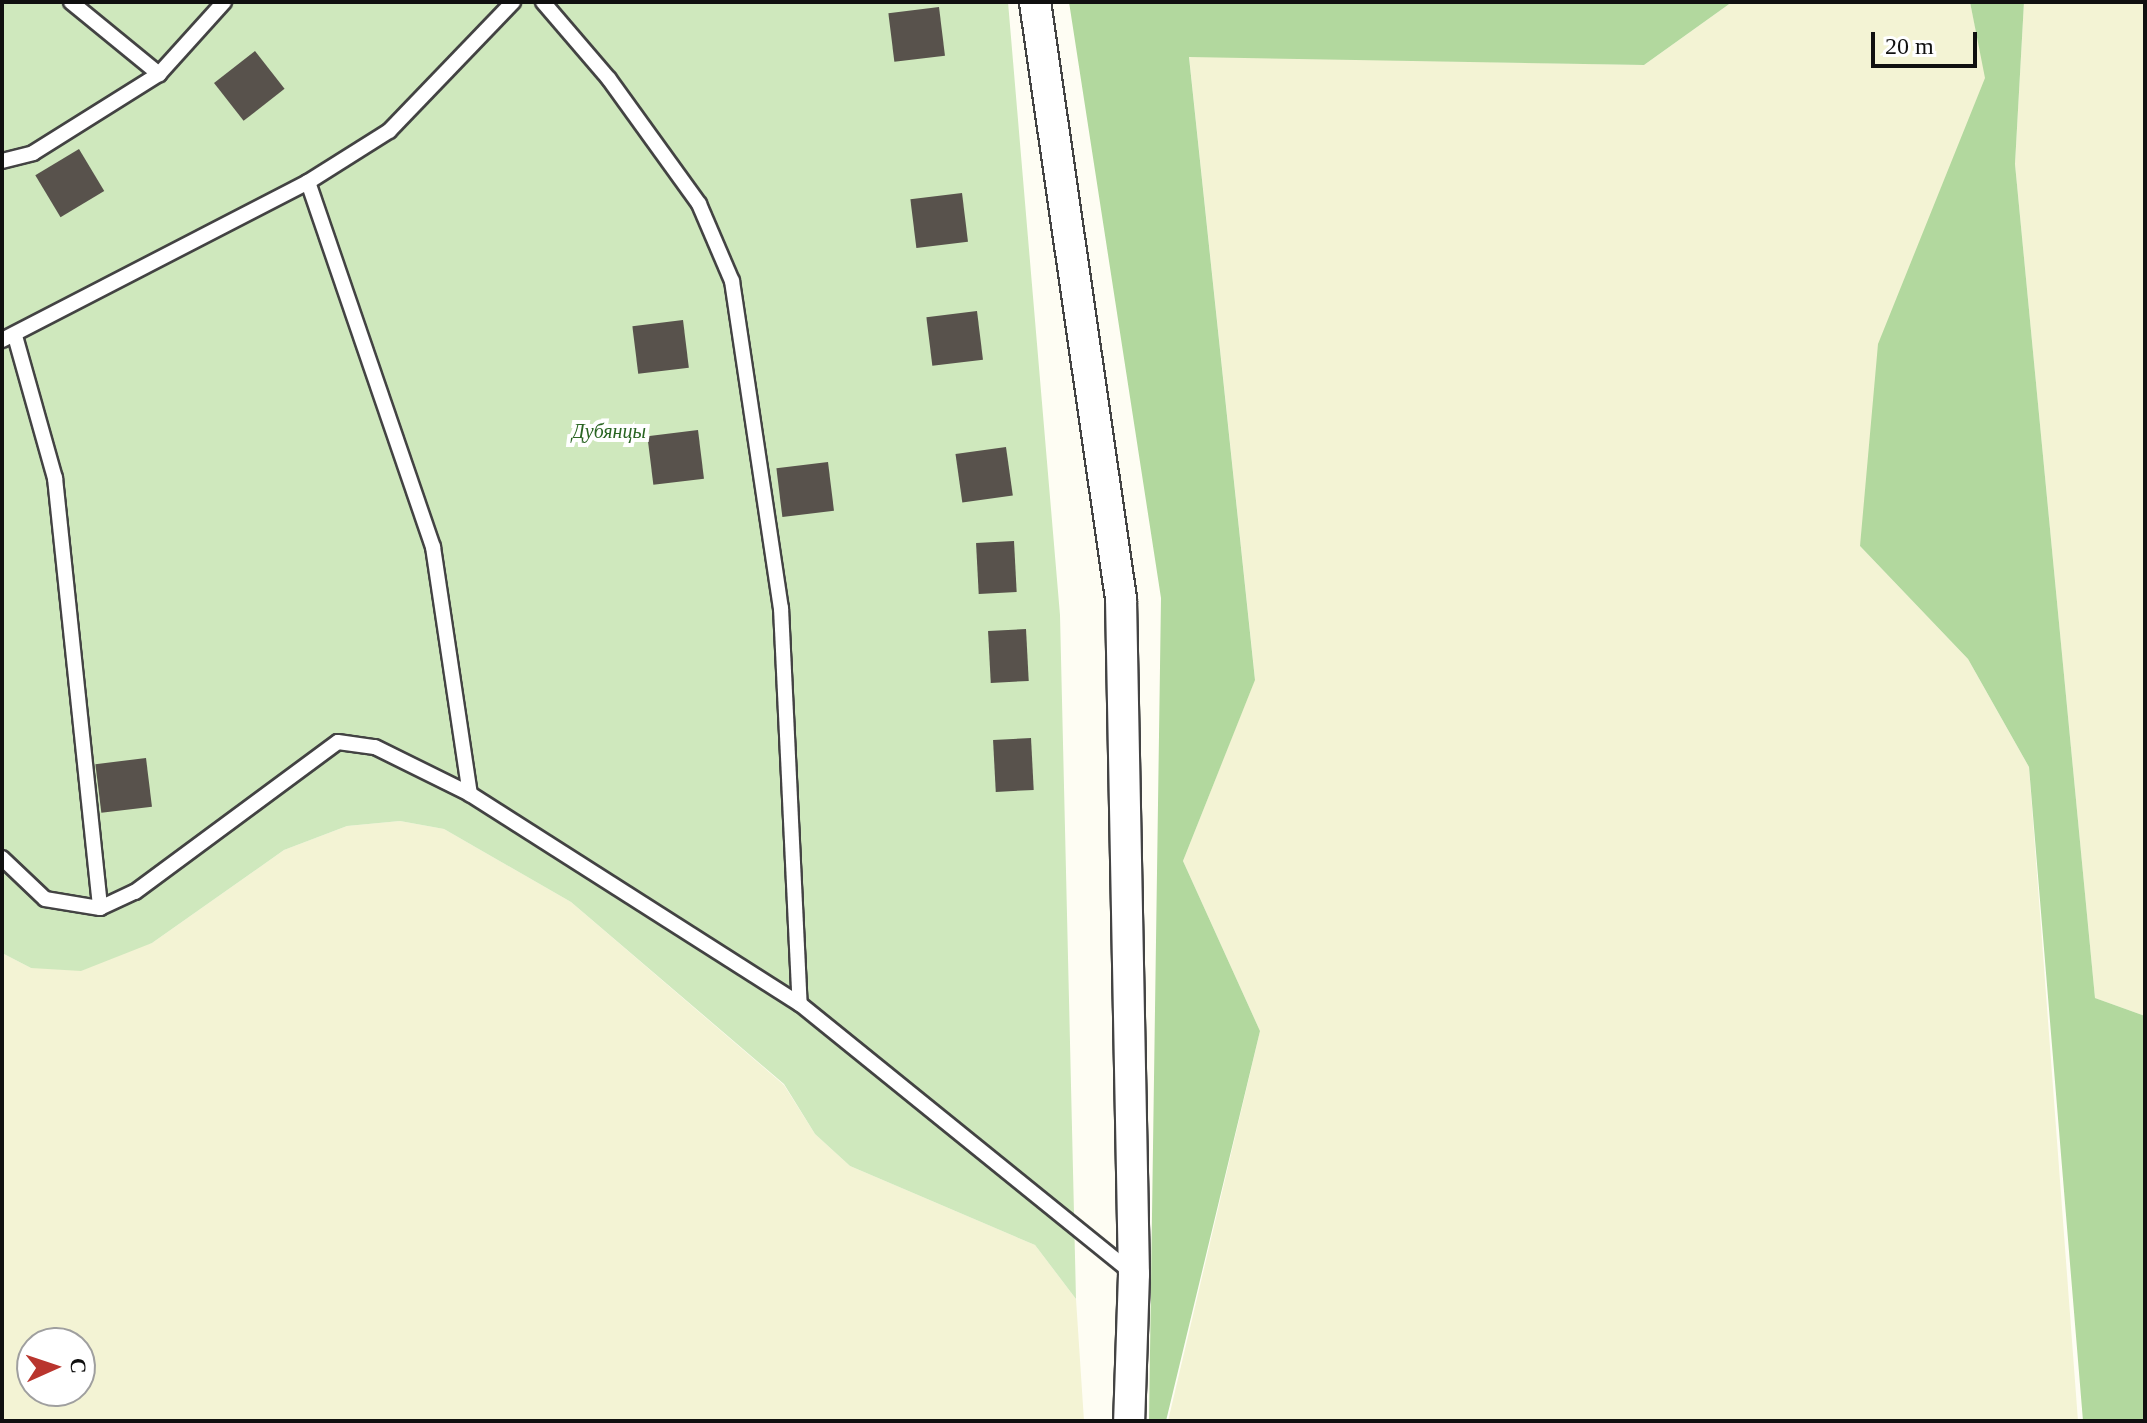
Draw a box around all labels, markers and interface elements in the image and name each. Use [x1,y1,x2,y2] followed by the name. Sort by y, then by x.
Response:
[1875,16,1981,66] scale bar
[1885,33,1934,59] text: 20 m
[572,419,646,443] park label: Дубянцы
[16,1327,96,1407] north arrow
[66,1357,91,1374] text: С

